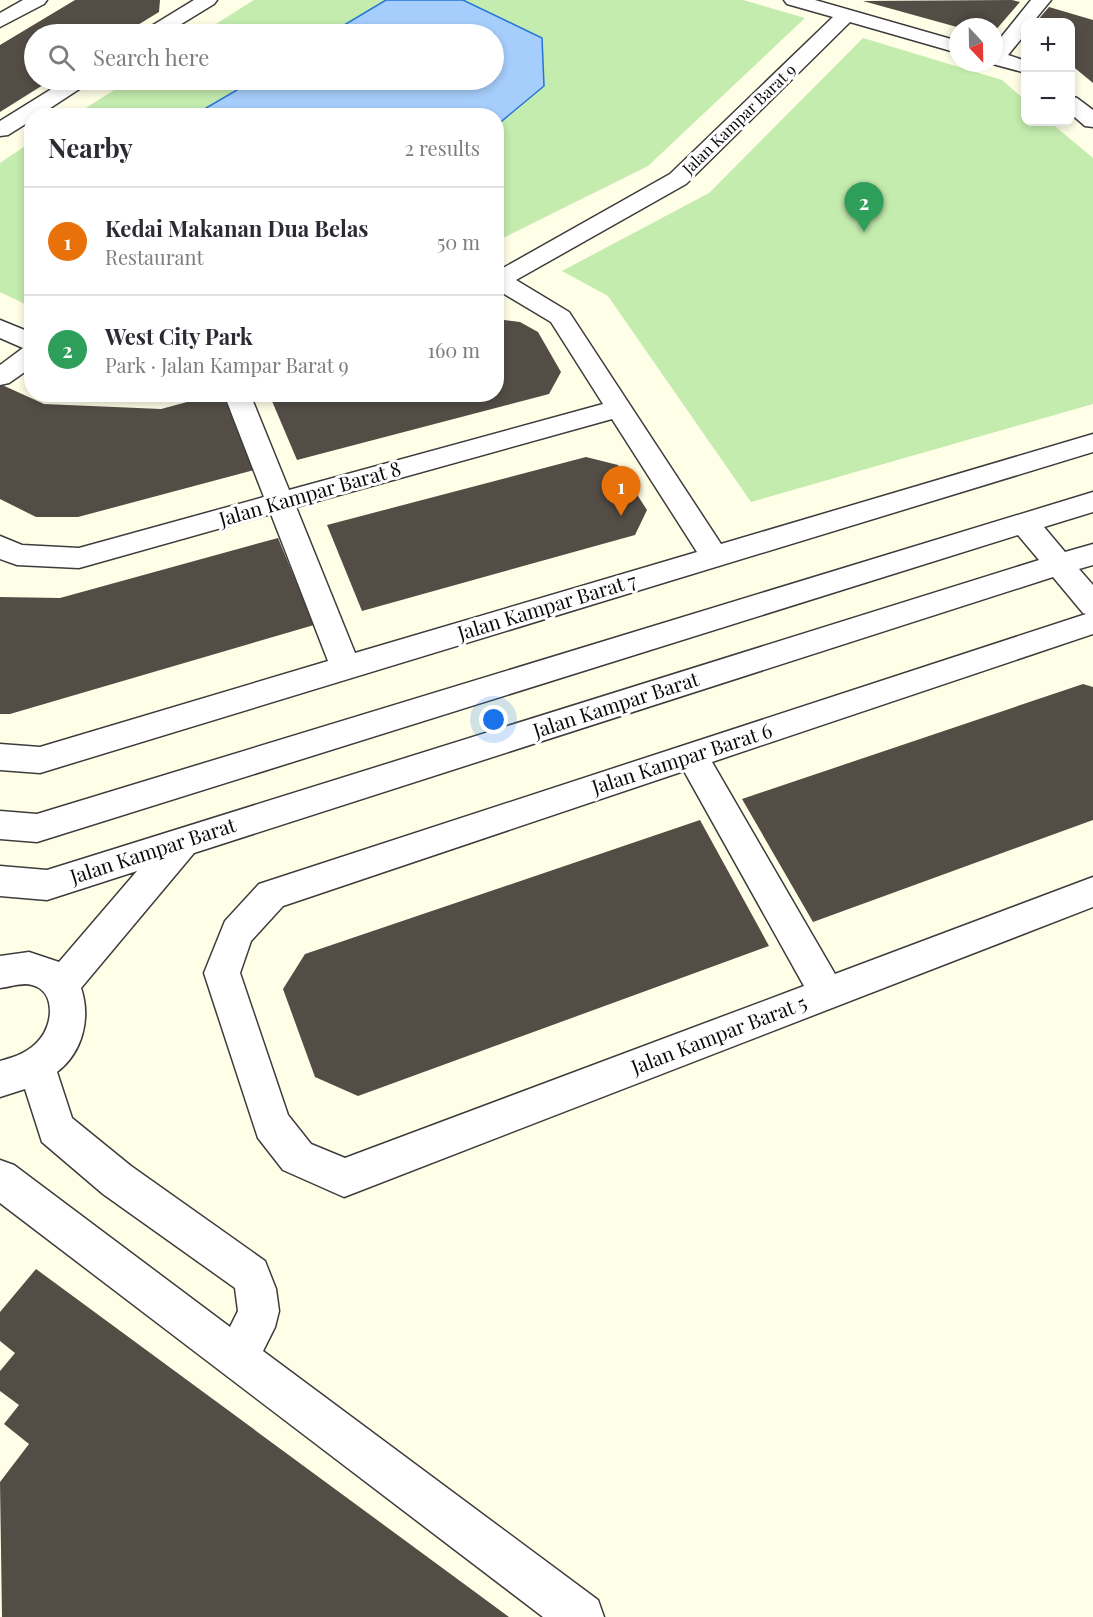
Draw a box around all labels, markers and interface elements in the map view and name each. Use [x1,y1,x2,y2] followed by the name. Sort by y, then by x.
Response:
[949,18,1003,72] north arrow
[1021,18,1075,126] map controls
[1021,18,1075,72] button: +
[24,24,504,90] search box
[45,41,78,74] icon: search
[93,42,209,72] text: Search here
[677,59,800,179] street label: Jalan Kampar Barat 9
[1021,72,1075,126] button: −
[48,130,133,165] text: Nearby
[405,134,480,161] text: 2 results
[844,182,884,232] pin: 2
[105,213,369,243] text: Kedai Makanan Dua Belas
[64,228,71,255] text: 1
[437,228,480,255] text: 50 m
[105,243,204,270] text: Restaurant
[105,321,253,351] text: West City Park
[62,336,73,363] text: 2
[428,336,480,363] text: 160 m
[105,351,349,378] text: Park · Jalan Kampar Barat 9
[215,454,404,532] street label: Jalan Kampar Barat 8
[602,466,640,516] pin: 1
[453,566,639,646] street label: Jalan Kampar Barat 7
[528,664,703,743] street label: Jalan Kampar Barat
[479,705,508,734] your location
[587,716,775,800] street label: Jalan Kampar Barat 6
[65,810,240,889] street label: Jalan Kampar Barat
[626,988,810,1080] street label: Jalan Kampar Barat 5

